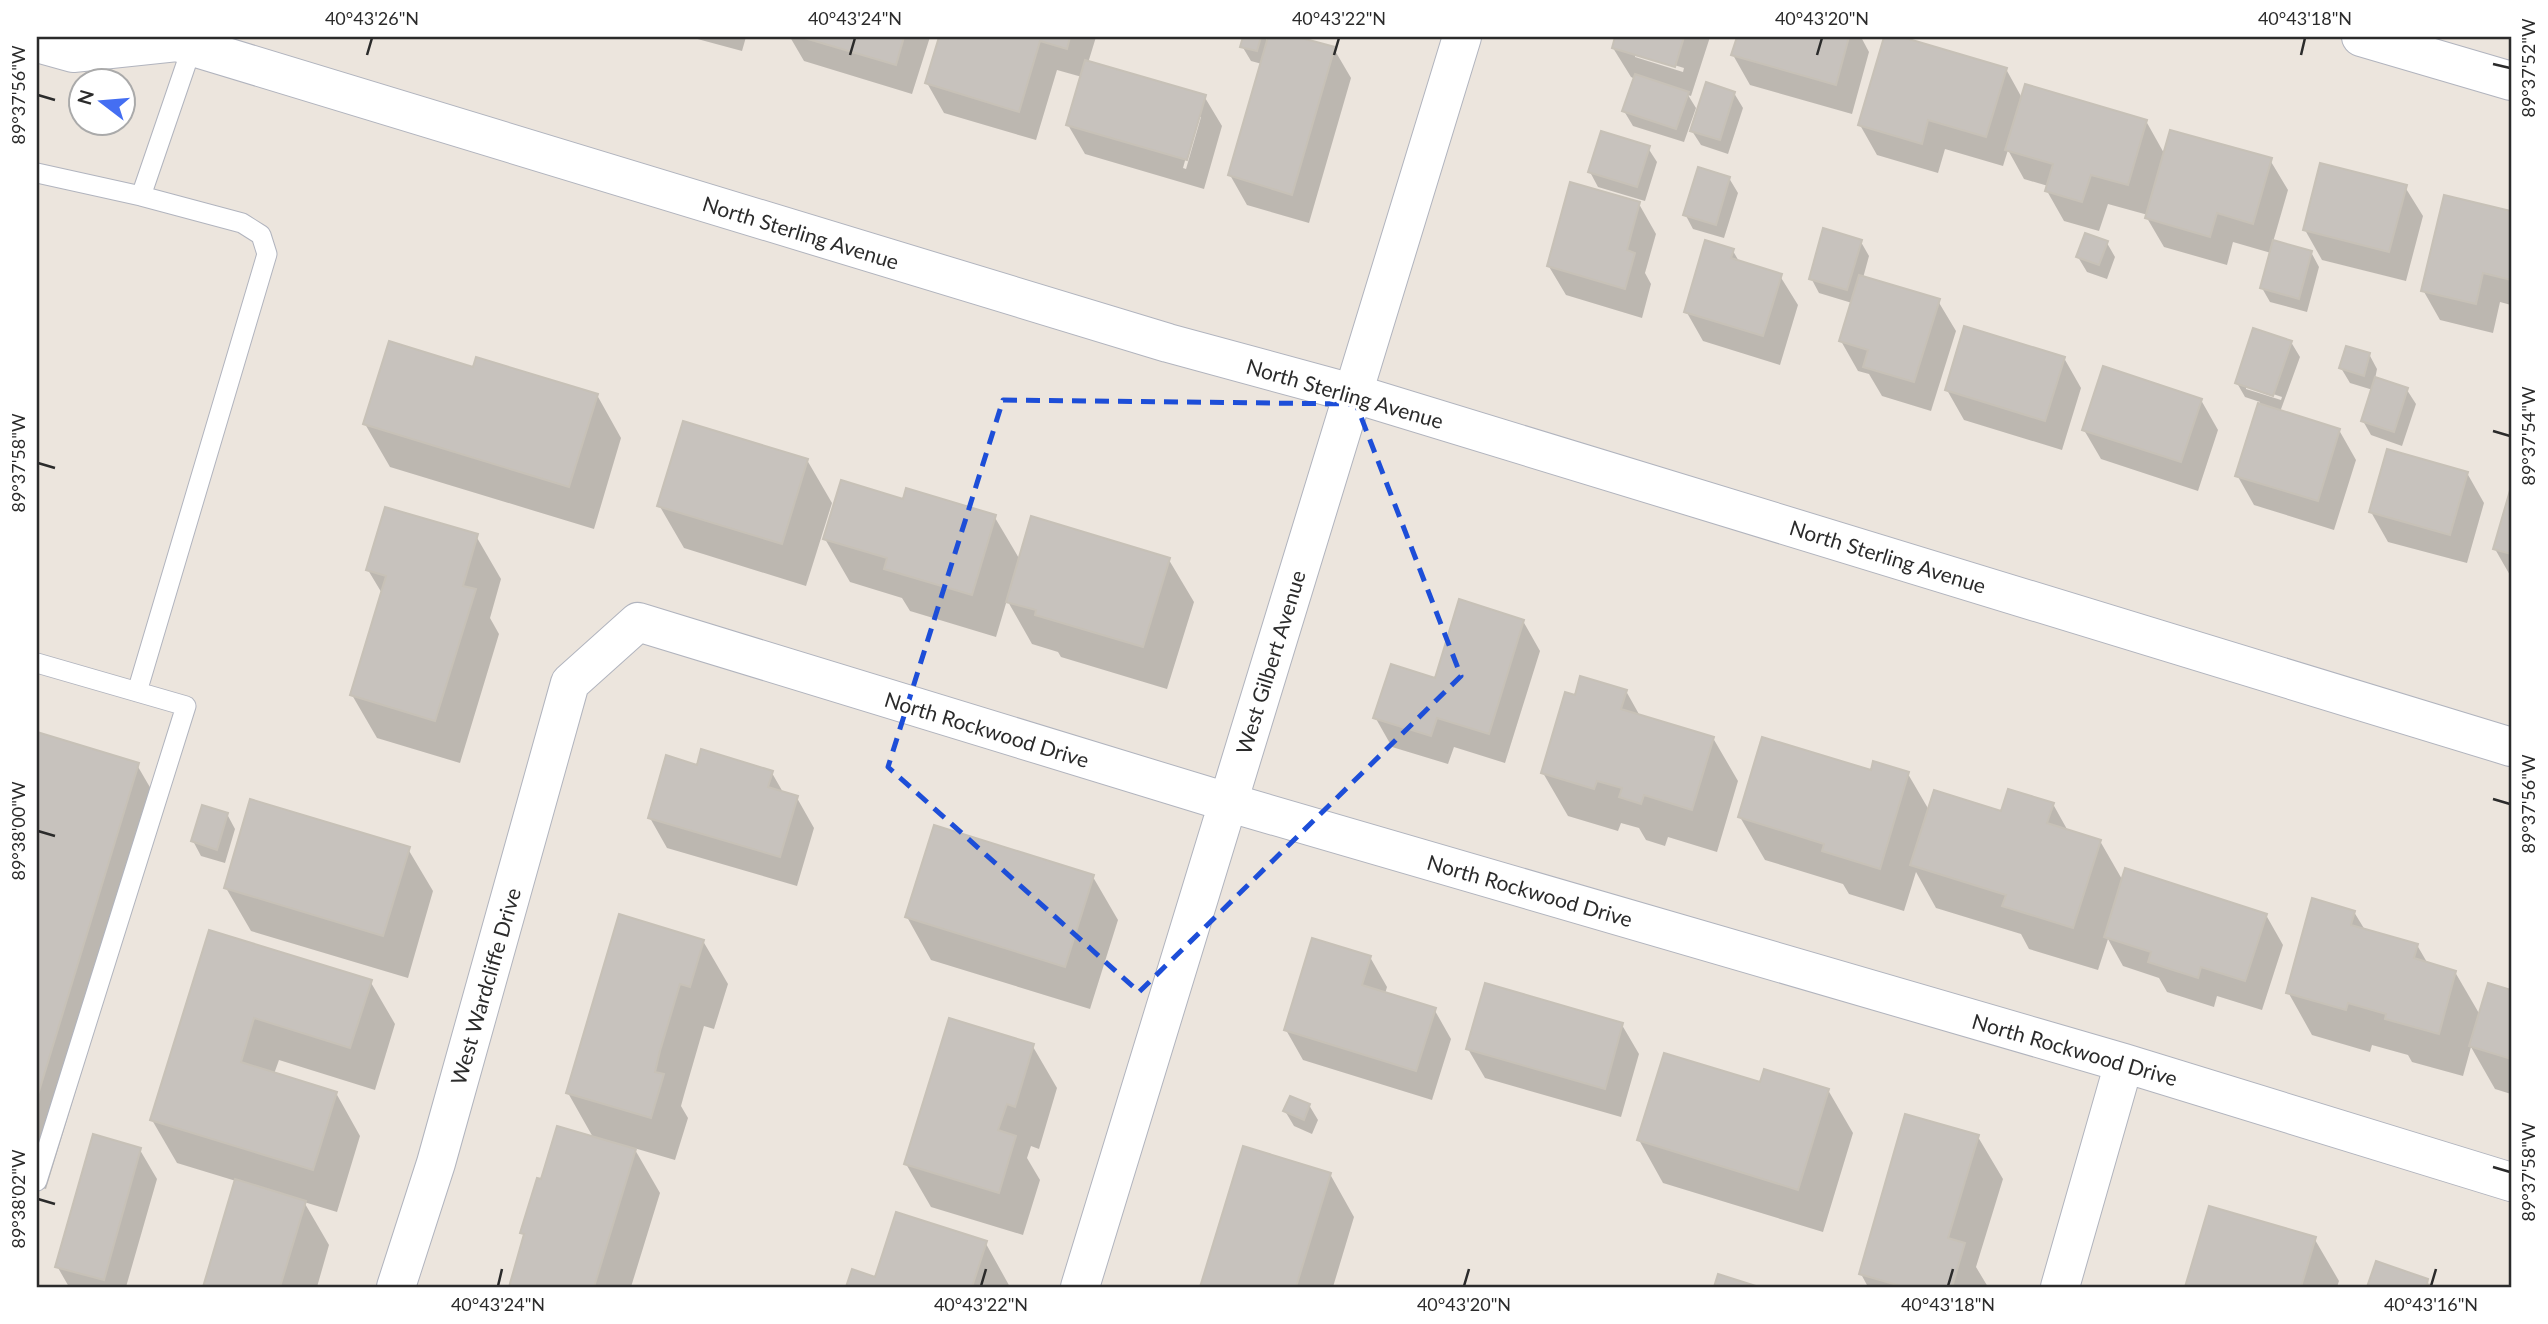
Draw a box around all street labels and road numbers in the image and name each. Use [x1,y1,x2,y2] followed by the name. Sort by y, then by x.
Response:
[700,190,902,274] street label: North Sterling Avenue
[1244,353,1446,433] street label: North Sterling Avenue
[1787,514,1989,598] street label: North Sterling Avenue
[1230,567,1310,757] street label: West Gilbert Avenue
[882,686,1092,772] street label: North Rockwood Drive
[1425,849,1635,931] street label: North Rockwood Drive
[445,885,525,1087] street label: West Wardcliffe Drive
[1970,1008,2180,1090] street label: North Rockwood Drive

